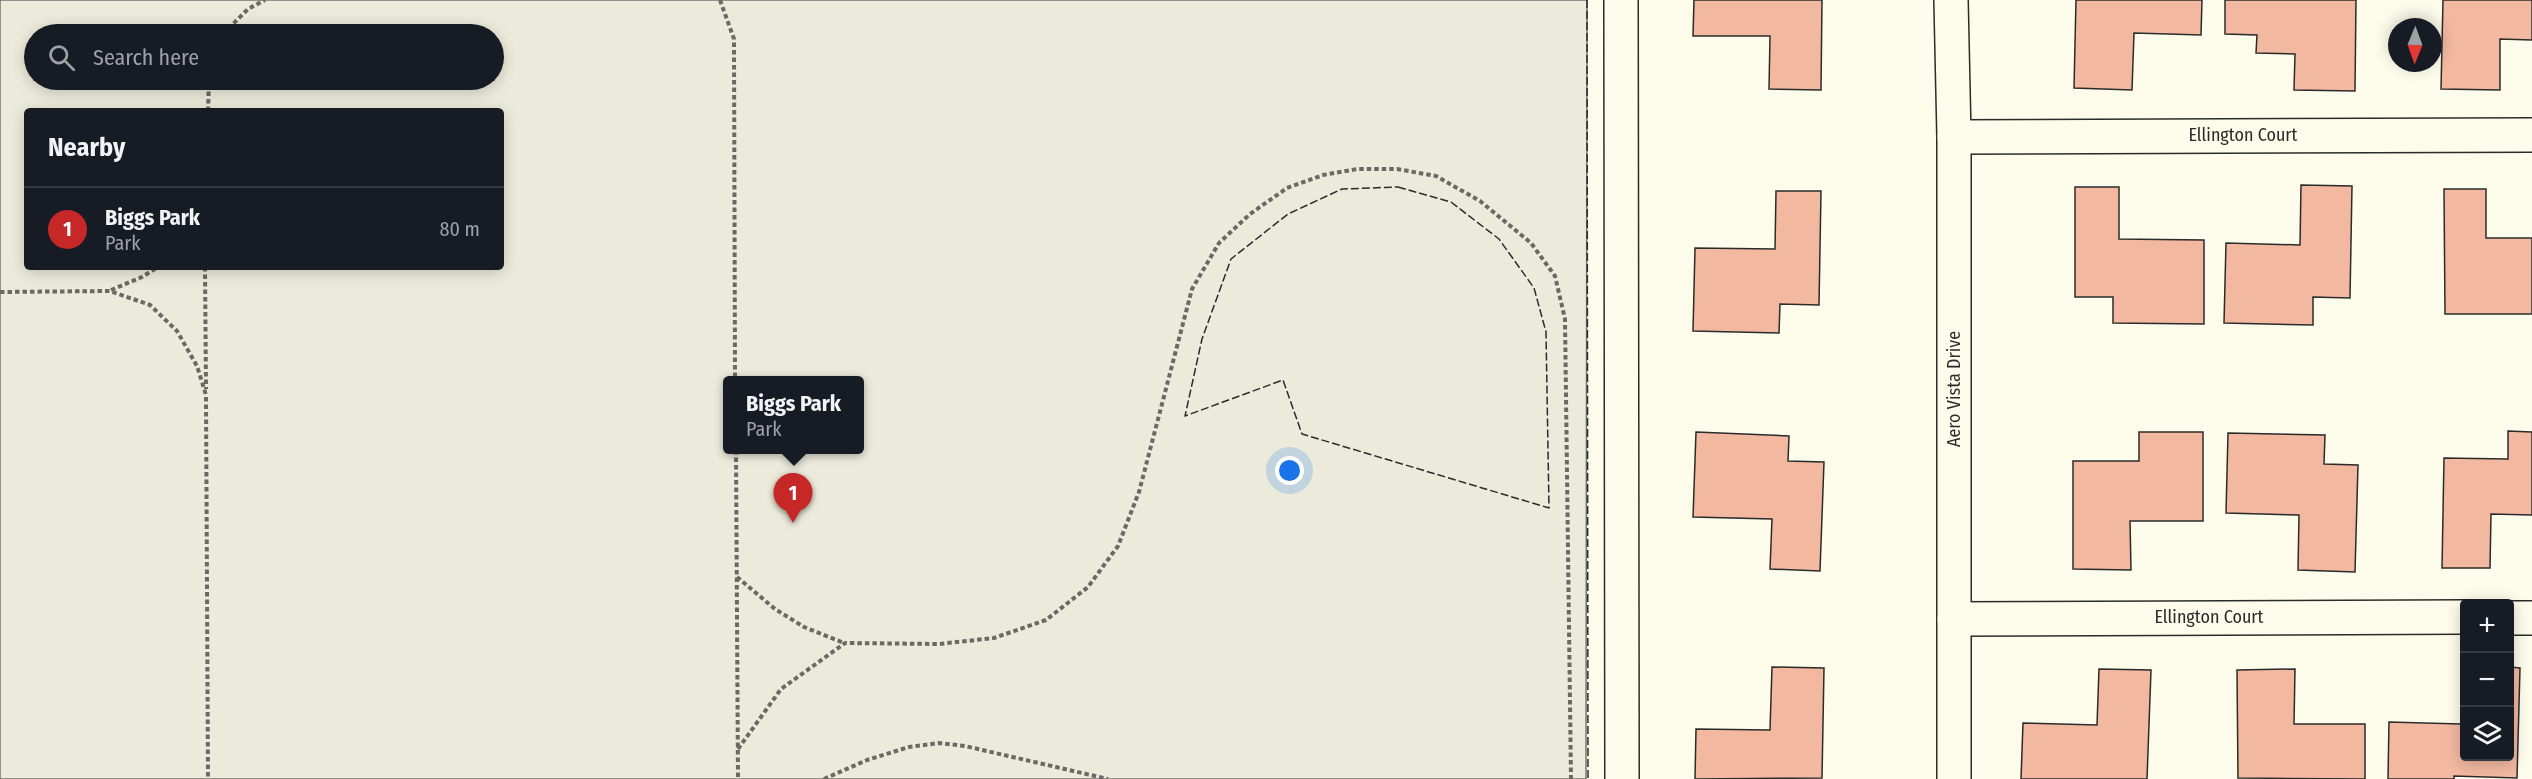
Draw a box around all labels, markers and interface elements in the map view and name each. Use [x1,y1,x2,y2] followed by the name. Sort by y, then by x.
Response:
[2388,18,2442,72] north arrow
[24,24,504,90] search box
[45,41,78,74] icon: search
[93,44,199,71] text: Search here
[2189,124,2298,146] street label: Ellington Court
[48,132,125,163] text: Nearby
[105,204,200,231] text: Biggs Park
[63,217,72,241] text: 1
[440,217,480,241] text: 80 m
[105,231,141,255] text: Park
[1943,331,1965,447] street label: Aero Vista Drive
[723,376,864,454] popup
[746,390,841,417] text: Biggs Park
[746,417,782,441] text: Park
[1275,456,1304,485] your location
[774,474,812,523] pin: 1
[2460,599,2514,761] map controls
[2460,599,2514,653] button: +
[2155,606,2264,628] street label: Ellington Court
[2460,653,2514,707] button: −
[2460,707,2514,761] button: layers

